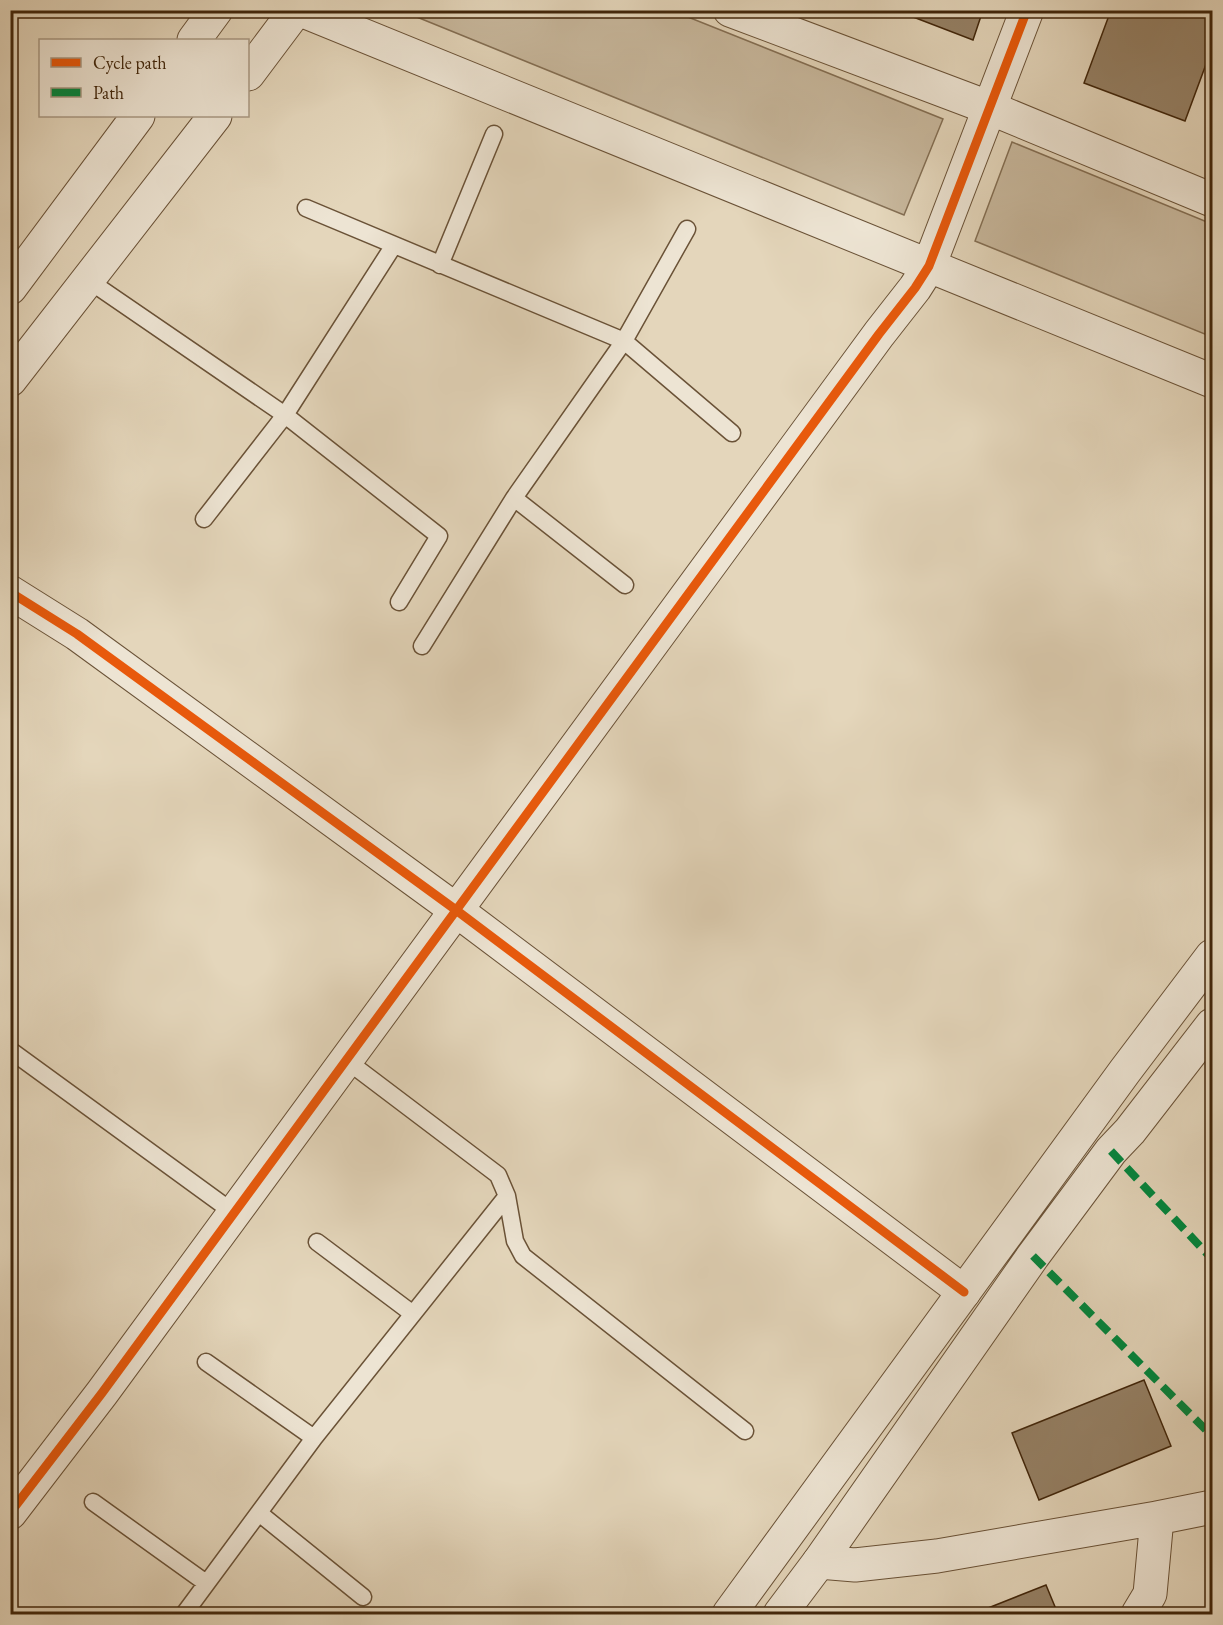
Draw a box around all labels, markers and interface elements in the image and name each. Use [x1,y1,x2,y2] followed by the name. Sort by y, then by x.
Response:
[39,39,249,117] legend
[93,51,167,74] text: Cycle path
[93,81,124,104] text: Path

